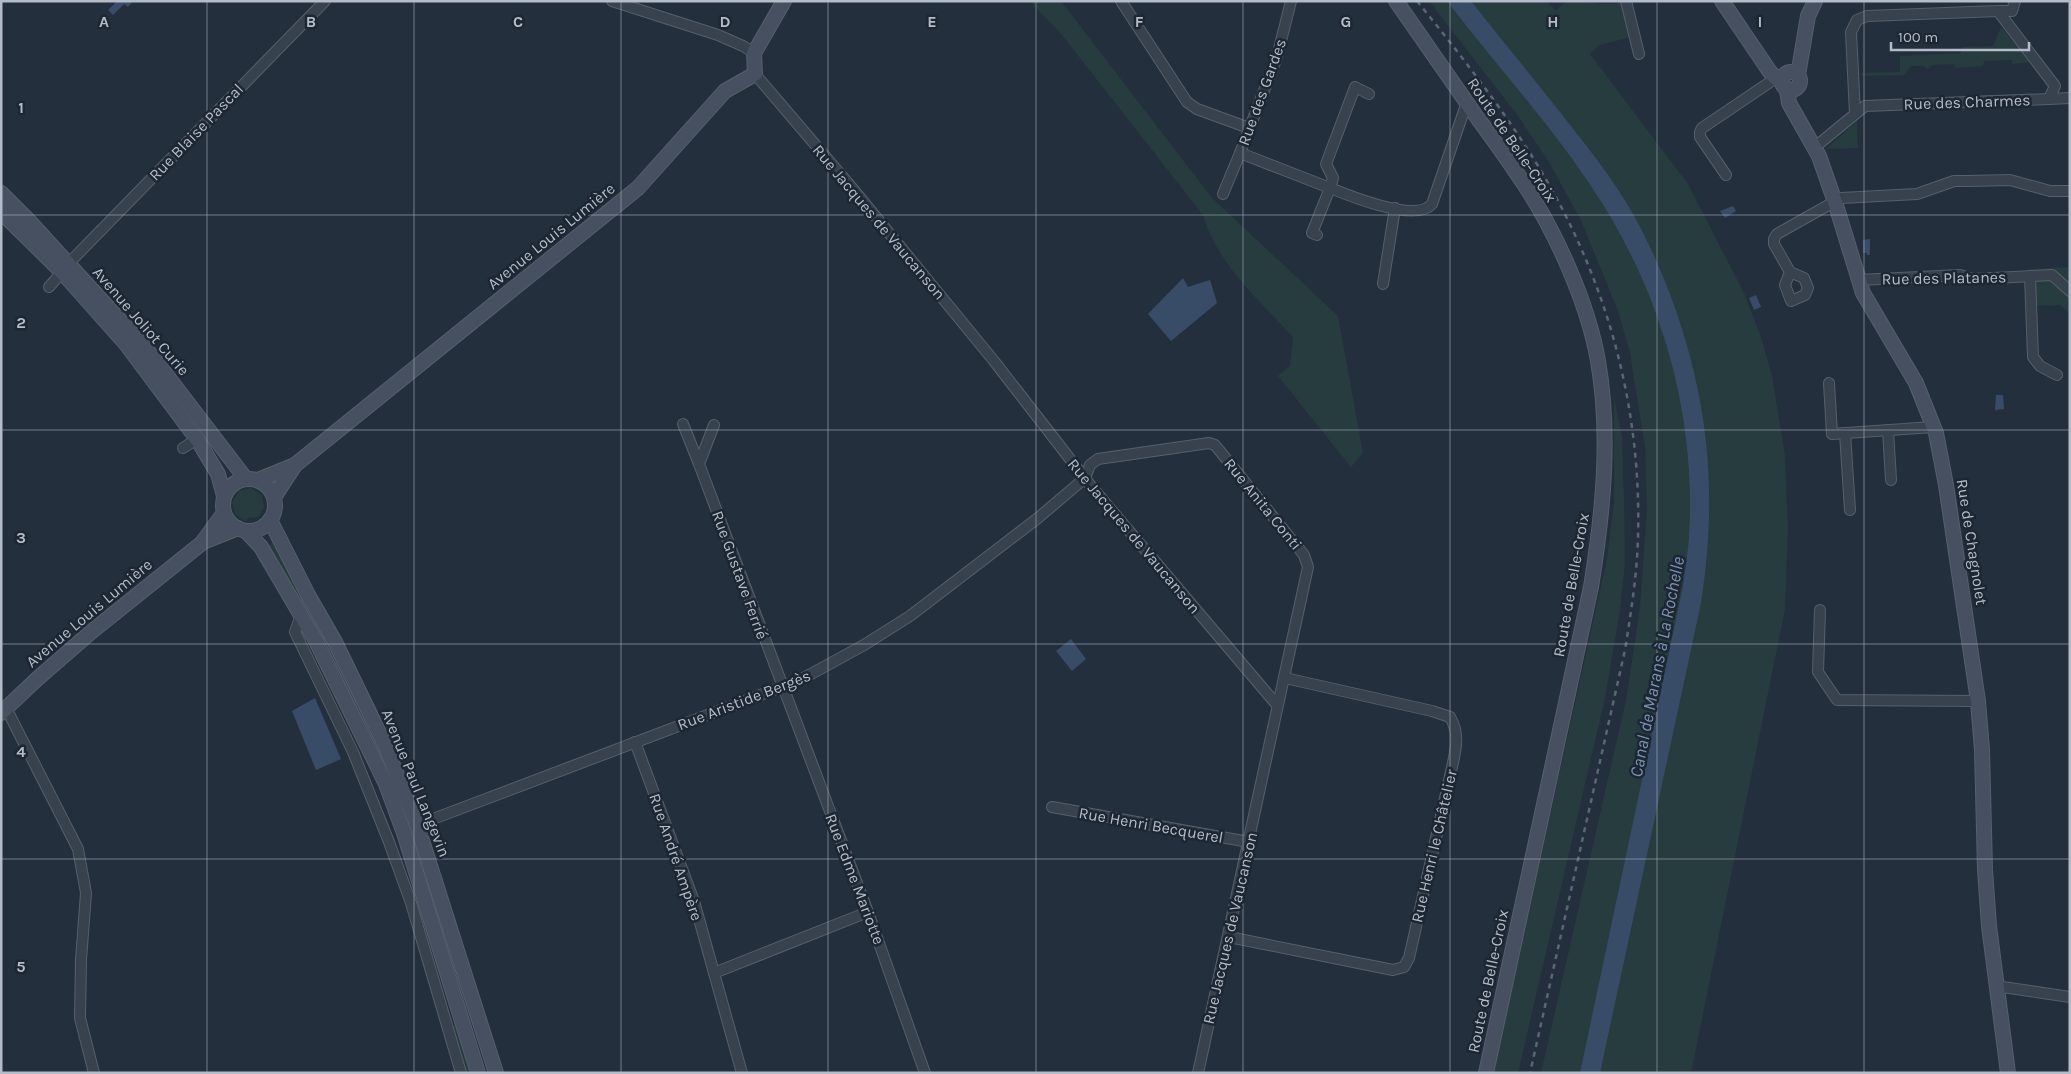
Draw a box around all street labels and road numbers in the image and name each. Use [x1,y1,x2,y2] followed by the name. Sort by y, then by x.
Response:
[1234,36,1290,148] street label: Rue des Gardes
[1463,74,1561,206] street label: Route de Belle-Croix
[145,80,247,184] street label: Rue Blaise Pascal
[1903,90,2031,114] street label: Rue des Charmes
[809,141,949,303] street label: Rue Jacques de Vaucanson
[483,179,619,293] street label: Avenue Louis Lumière
[89,263,193,379] street label: Avenue Joliot Curie
[1882,267,2006,289] street label: Rue des Platanes
[1220,454,1306,554] street label: Rue Anita Conti
[1064,455,1204,617] street label: Rue Jacques de Vaucanson
[1953,478,1991,606] street label: Rue de Chagnolet
[708,508,772,642] street label: Rue Gustave Ferrié
[1549,511,1593,659] street label: Route de Belle-Croix
[22,555,156,671] street label: Avenue Louis Lumière
[675,666,813,734] street label: Rue Aristide Bergès
[378,706,454,860] street label: Avenue Paul Langevin
[1407,767,1461,924] street label: Rue Henri le Châtelier
[645,791,707,923] street label: Rue André Ampère
[1077,803,1225,847] street label: Rue Henri Becquerel
[821,811,889,947] street label: Rue Edme Mariotte
[1199,830,1261,1026] street label: Rue Jacques de Vaucanson
[1464,908,1512,1054] street label: Route de Belle-Croix

